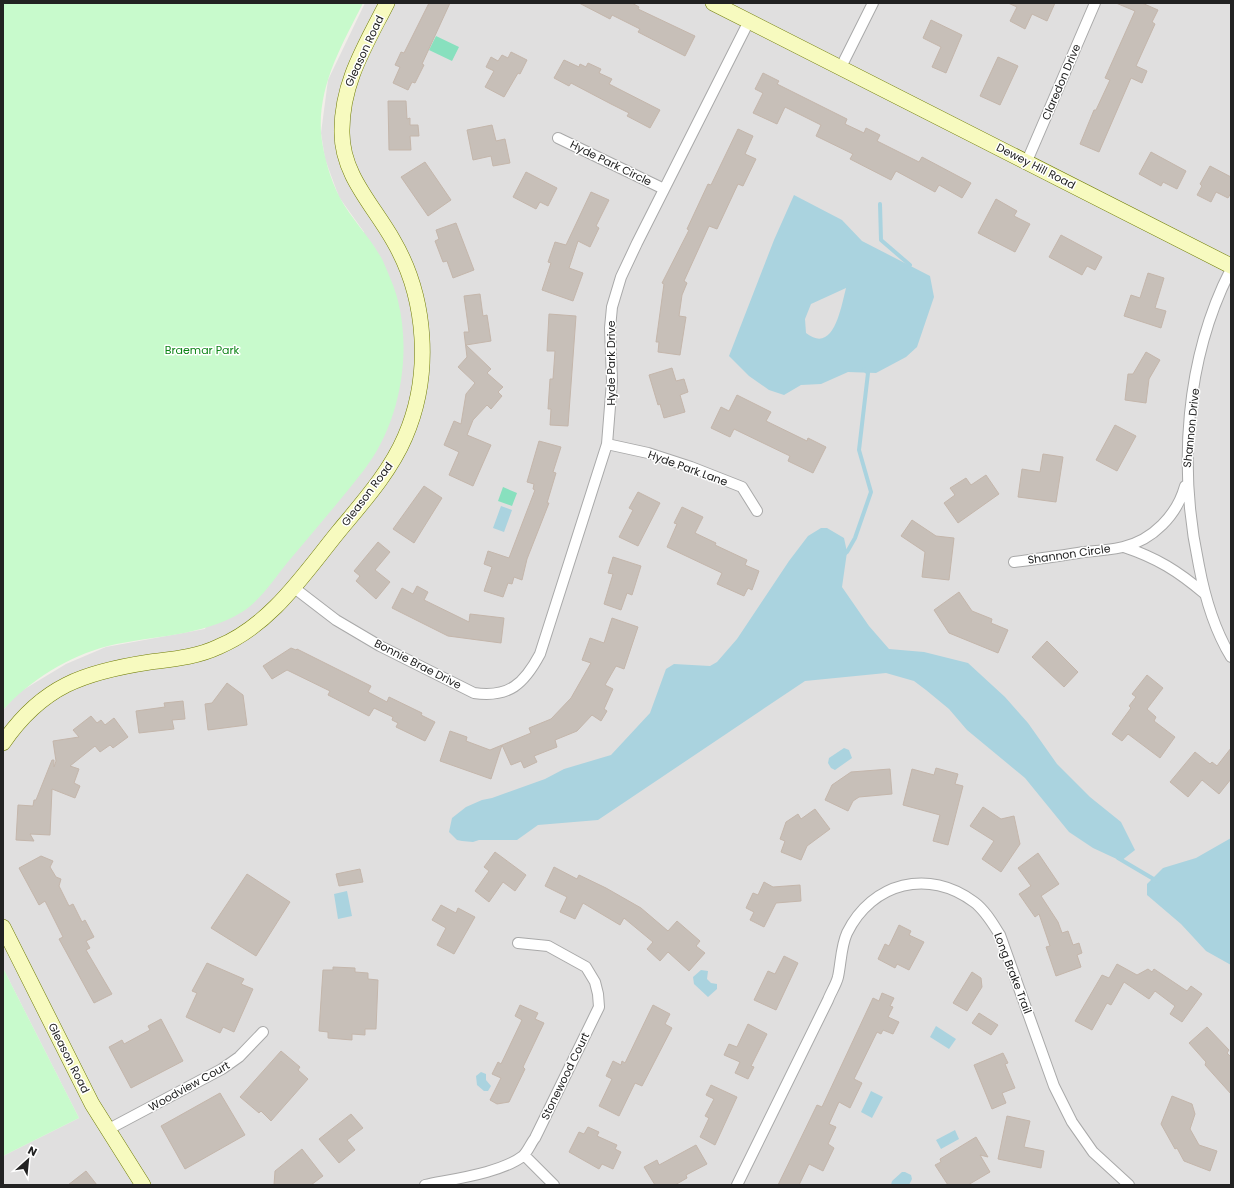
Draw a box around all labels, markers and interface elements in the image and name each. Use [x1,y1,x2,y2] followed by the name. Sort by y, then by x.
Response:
[341,13,387,89] street label: Gleason Road
[1038,41,1084,123] street label: Claredon Drive
[567,136,655,190] street label: Hyde Park Circle
[994,139,1078,193] street label: Dewey Hill Road
[603,320,619,406] street label: Hyde Park Drive
[165,342,240,358] park label: Braemar Park
[1179,387,1203,468] street label: Shannon Drive
[646,446,730,490] street label: Hyde Park Lane
[337,458,397,530] street label: Gleason Road
[1027,540,1112,568] street label: Shannon Circle
[372,635,465,693] street label: Bonnie Brae Drive
[990,930,1036,1016] street label: Long Brake Trail
[44,1020,94,1096] street label: Gleason Road
[537,1030,593,1122] street label: Stonewood Court
[146,1057,232,1115] street label: Woodview Court
[8,1140,48,1180] north arrow
[25,1142,40,1160] text: N

